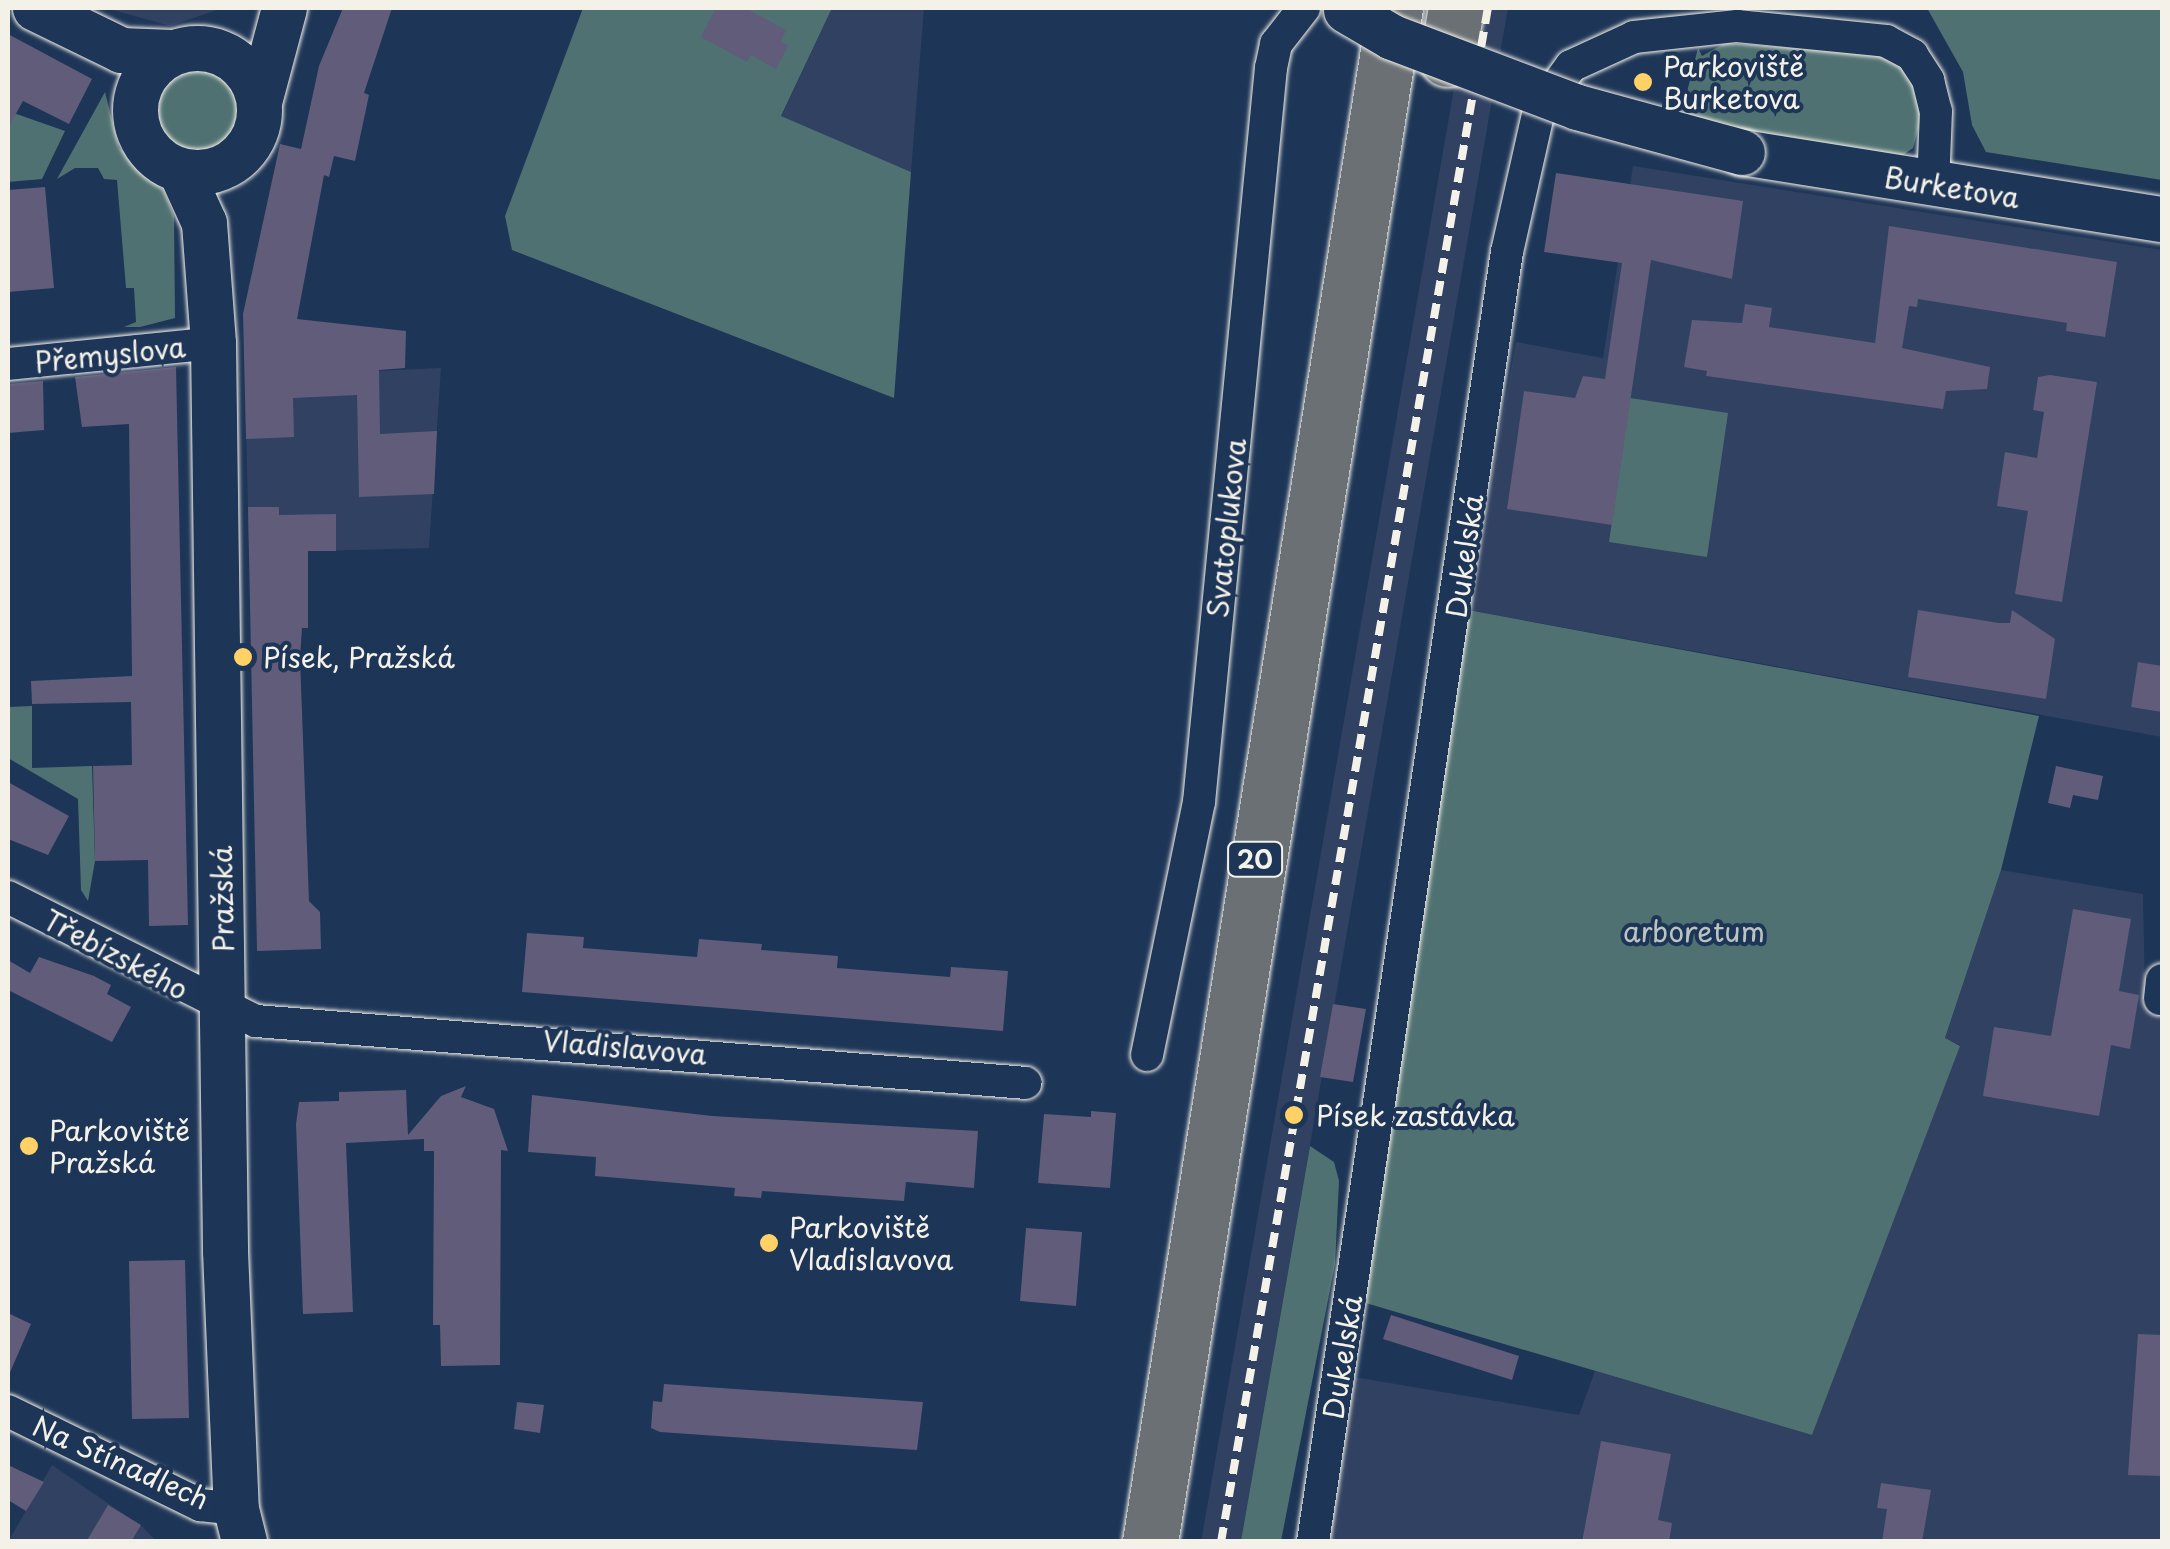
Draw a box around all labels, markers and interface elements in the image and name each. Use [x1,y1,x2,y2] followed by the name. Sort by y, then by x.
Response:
[1663,49,1804,115] place label: Parkoviště Burketova
[1632,71,1654,93] marker: Parkoviště Burketova
[1882,160,2022,214] street label: Burketova
[33,329,187,379] street label: Přemyslova
[1200,437,1252,619] street label: Svatoplukova
[1439,492,1489,620] street label: Dukelská
[263,640,455,674] place label: Písek, Pražská
[232,646,254,668] marker: Písek, Pražská
[1225,839,1285,879] road number: 20
[204,846,240,952] street label: Pražská
[38,902,194,1006] street label: Třebízského
[1623,914,1765,948] park label: arboretum
[542,1023,708,1071] street label: Vladislavova
[1316,1098,1516,1132] place label: Písek zastávka
[1281,1102,1307,1128] marker: Písek zastávka
[49,1113,190,1179] place label: Parkoviště Pražská
[18,1135,40,1157] marker: Parkoviště Pražská
[789,1210,954,1276] place label: Parkoviště Vladislavova
[758,1232,780,1254] marker: Parkoviště Vladislavova
[1316,1293,1368,1421] street label: Dukelská
[28,1408,214,1516] street label: Na Stínadlech

